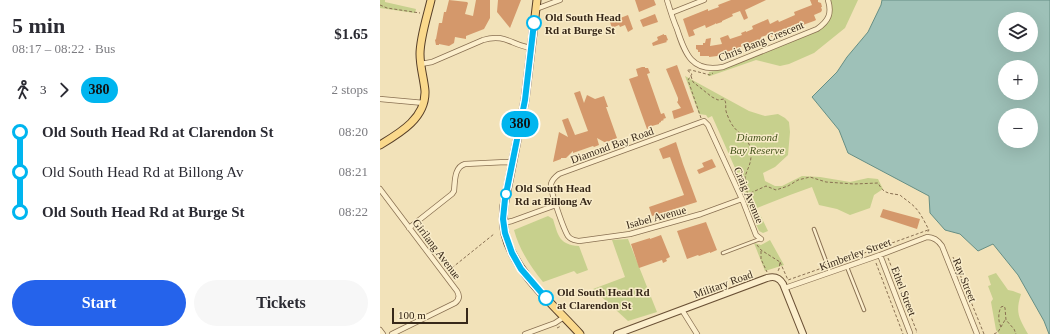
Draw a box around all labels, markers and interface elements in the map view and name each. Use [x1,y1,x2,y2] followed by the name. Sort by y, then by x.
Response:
[545,11,621,36] place label: Old South Head Rd at Burge St
[998,12,1038,148] map controls
[998,12,1038,52] button: layers
[12,13,65,38] text: 5 min
[526,15,542,31] marker: Old South Head Rd at Burge St
[717,18,805,64] street label: Chris Bang Crescent
[334,26,368,42] text: $1.65
[12,41,115,56] text: 08:17 – 08:22 · Bus
[998,60,1038,100] button: +
[12,79,34,101] icon: walk
[53,79,75,101] icon: forward
[40,82,47,97] text: 3
[89,82,110,97] text: 380
[332,82,368,97] text: 2 stops
[998,108,1038,148] button: −
[497,111,543,137] line badge: 380
[510,116,531,131] text: 380
[42,124,273,140] text: Old South Head Rd at Clarendon St
[338,124,368,139] text: 08:20
[569,124,656,166] street label: Diamond Bay Road
[730,131,784,156] park label: Diamond Bay Reserve
[42,164,243,180] text: Old South Head Rd at Billong Av
[338,164,368,179] text: 08:21
[732,165,766,225] street label: Craig Avenue
[515,182,593,207] place label: Old South Head Rd at Billong Av
[500,188,512,200] marker: Old South Head Rd at Billong Av
[625,203,688,231] street label: Isabel Avenue
[42,204,245,220] text: Old South Head Rd at Burge St
[338,204,368,219] text: 08:22
[410,217,464,282] street label: Girilang Avenue
[817,235,893,273] street label: Kimberley Street
[951,256,979,304] street label: Ray Street
[889,265,919,317] street label: Ethel Street
[692,268,755,300] street label: Military Road
[12,280,186,326] button: Start
[194,280,368,326] button: Tickets
[557,286,650,311] place label: Old South Head Rd at Clarendon St
[538,290,554,306] marker: Old South Head Rd at Clarendon St
[392,306,468,325] scale bar
[398,309,426,321] text: 100 m

